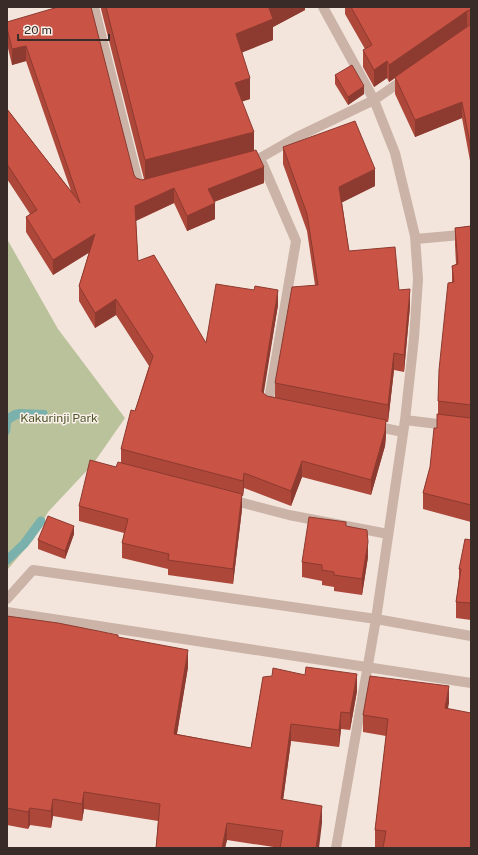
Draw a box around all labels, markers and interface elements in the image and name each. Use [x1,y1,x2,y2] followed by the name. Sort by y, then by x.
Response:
[18,16,109,42] scale bar
[24,23,52,37] text: 20 m
[20,411,98,425] park label: Kakurinji Park

